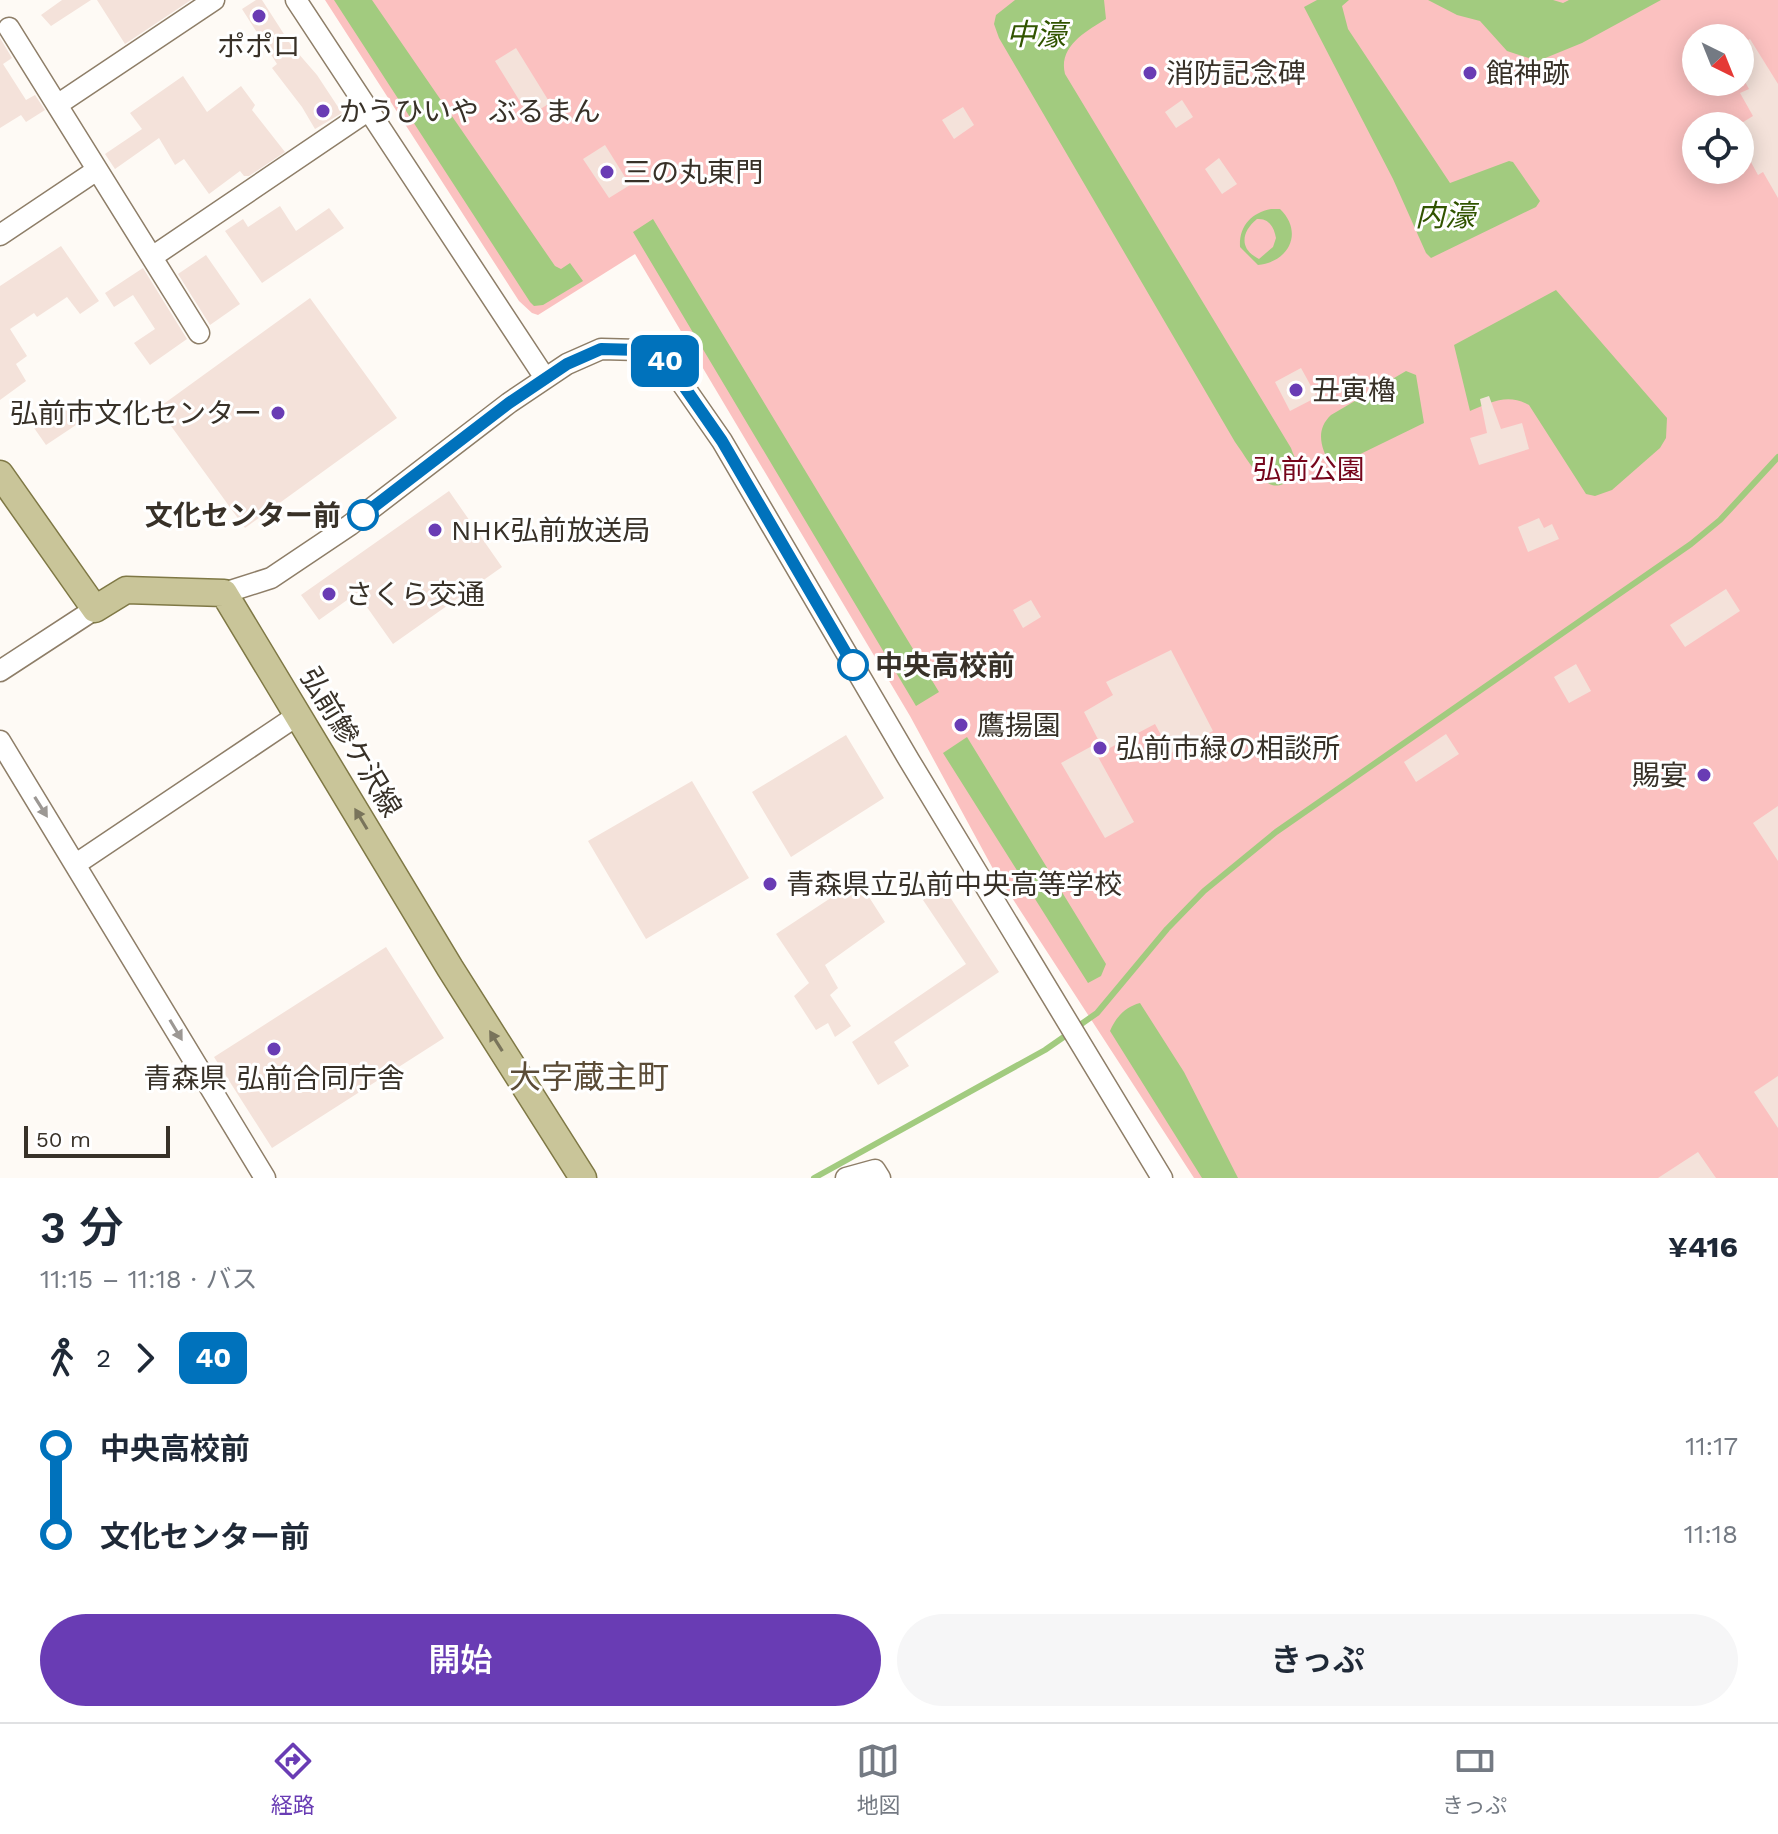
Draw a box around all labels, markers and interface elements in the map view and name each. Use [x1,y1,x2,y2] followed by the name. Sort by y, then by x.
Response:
[250,7,268,25] marker: ポポロ
[1006,17,1071,52] water label: 中濠
[1682,24,1754,96] north arrow
[1682,24,1754,184] map controls
[217,30,301,63] place label: ポポロ
[1166,57,1306,90] place label: 消防記念碑
[1486,57,1570,90] place label: 館神跡
[1141,64,1159,82] marker: 消防記念碑
[1461,64,1479,82] marker: 館神跡
[339,95,601,128] place label: かうひいや ぶるまん
[314,102,332,120] marker: かうひいや ぶるまん
[1682,112,1754,184] button: locate
[623,156,763,189] place label: 三の丸東門
[598,163,616,181] marker: 三の丸東門
[1415,198,1480,233] water label: 内濠
[629,335,701,387] line badge: 40
[647,344,683,377] text: 40
[1312,374,1396,407] place label: 丑寅櫓
[1287,381,1305,399] marker: 丑寅櫓
[10,397,262,430] place label: 弘前市文化センター
[269,404,287,422] marker: 弘前市文化センター
[1253,453,1365,486] park label: 弘前公園
[145,499,341,532] place label: 文化センター前
[348,500,378,530] marker: 文化センター前
[451,514,650,547] place label: NHK弘前放送局
[426,521,444,539] marker: NHK弘前放送局
[345,578,485,611] place label: さくら交通
[320,585,338,603] marker: さくら交通
[875,649,1015,682] place label: 中央高校前
[838,650,868,680] marker: 中央高校前
[294,661,408,823] street label: 弘前鰺ケ沢線
[977,709,1061,742] place label: 鷹揚園
[952,716,970,734] marker: 鷹揚園
[1116,732,1340,765] place label: 弘前市緑の相談所
[1091,739,1109,757] marker: 弘前市緑の相談所
[1632,759,1688,792] place label: 賜宴
[1695,766,1713,784] marker: 賜宴
[34,796,48,818] one-way arrow
[354,808,368,830] one-way arrow
[786,868,1122,901] place label: 青森県立弘前中央高等学校
[761,875,779,893] marker: 青森県立弘前中央高等学校
[169,1019,183,1041] one-way arrow
[489,1030,503,1052] one-way arrow
[265,1040,283,1058] marker: 青森県 弘前合同庁舎
[509,1058,669,1096] district label: 大字蔵主町
[143,1062,405,1095] place label: 青森県 弘前合同庁舎
[24,1122,170,1158] scale bar
[36,1127,91,1152] text: 50 m
[40,1202,123,1254] text: 3 分
[1668,1229,1738,1264] text: ¥416
[40,1264,257,1294] text: 11:15 – 11:18 · バス
[40,1336,84,1380] icon: walk
[123,1336,167,1380] icon: forward
[195,1341,231,1374] text: 40
[96,1343,111,1373] text: 2
[100,1431,250,1466] text: 中央高校前
[1685,1431,1738,1461] text: 11:17
[100,1519,310,1554] text: 文化センター前
[1684,1519,1738,1549] text: 11:18
[40,1614,881,1706] button: 開始
[897,1614,1738,1706] button: きっぷ
[271,1739,315,1819] tab: 経路
[856,1739,900,1819] tab: 地図
[1442,1739,1507,1819] tab: きっぷ

